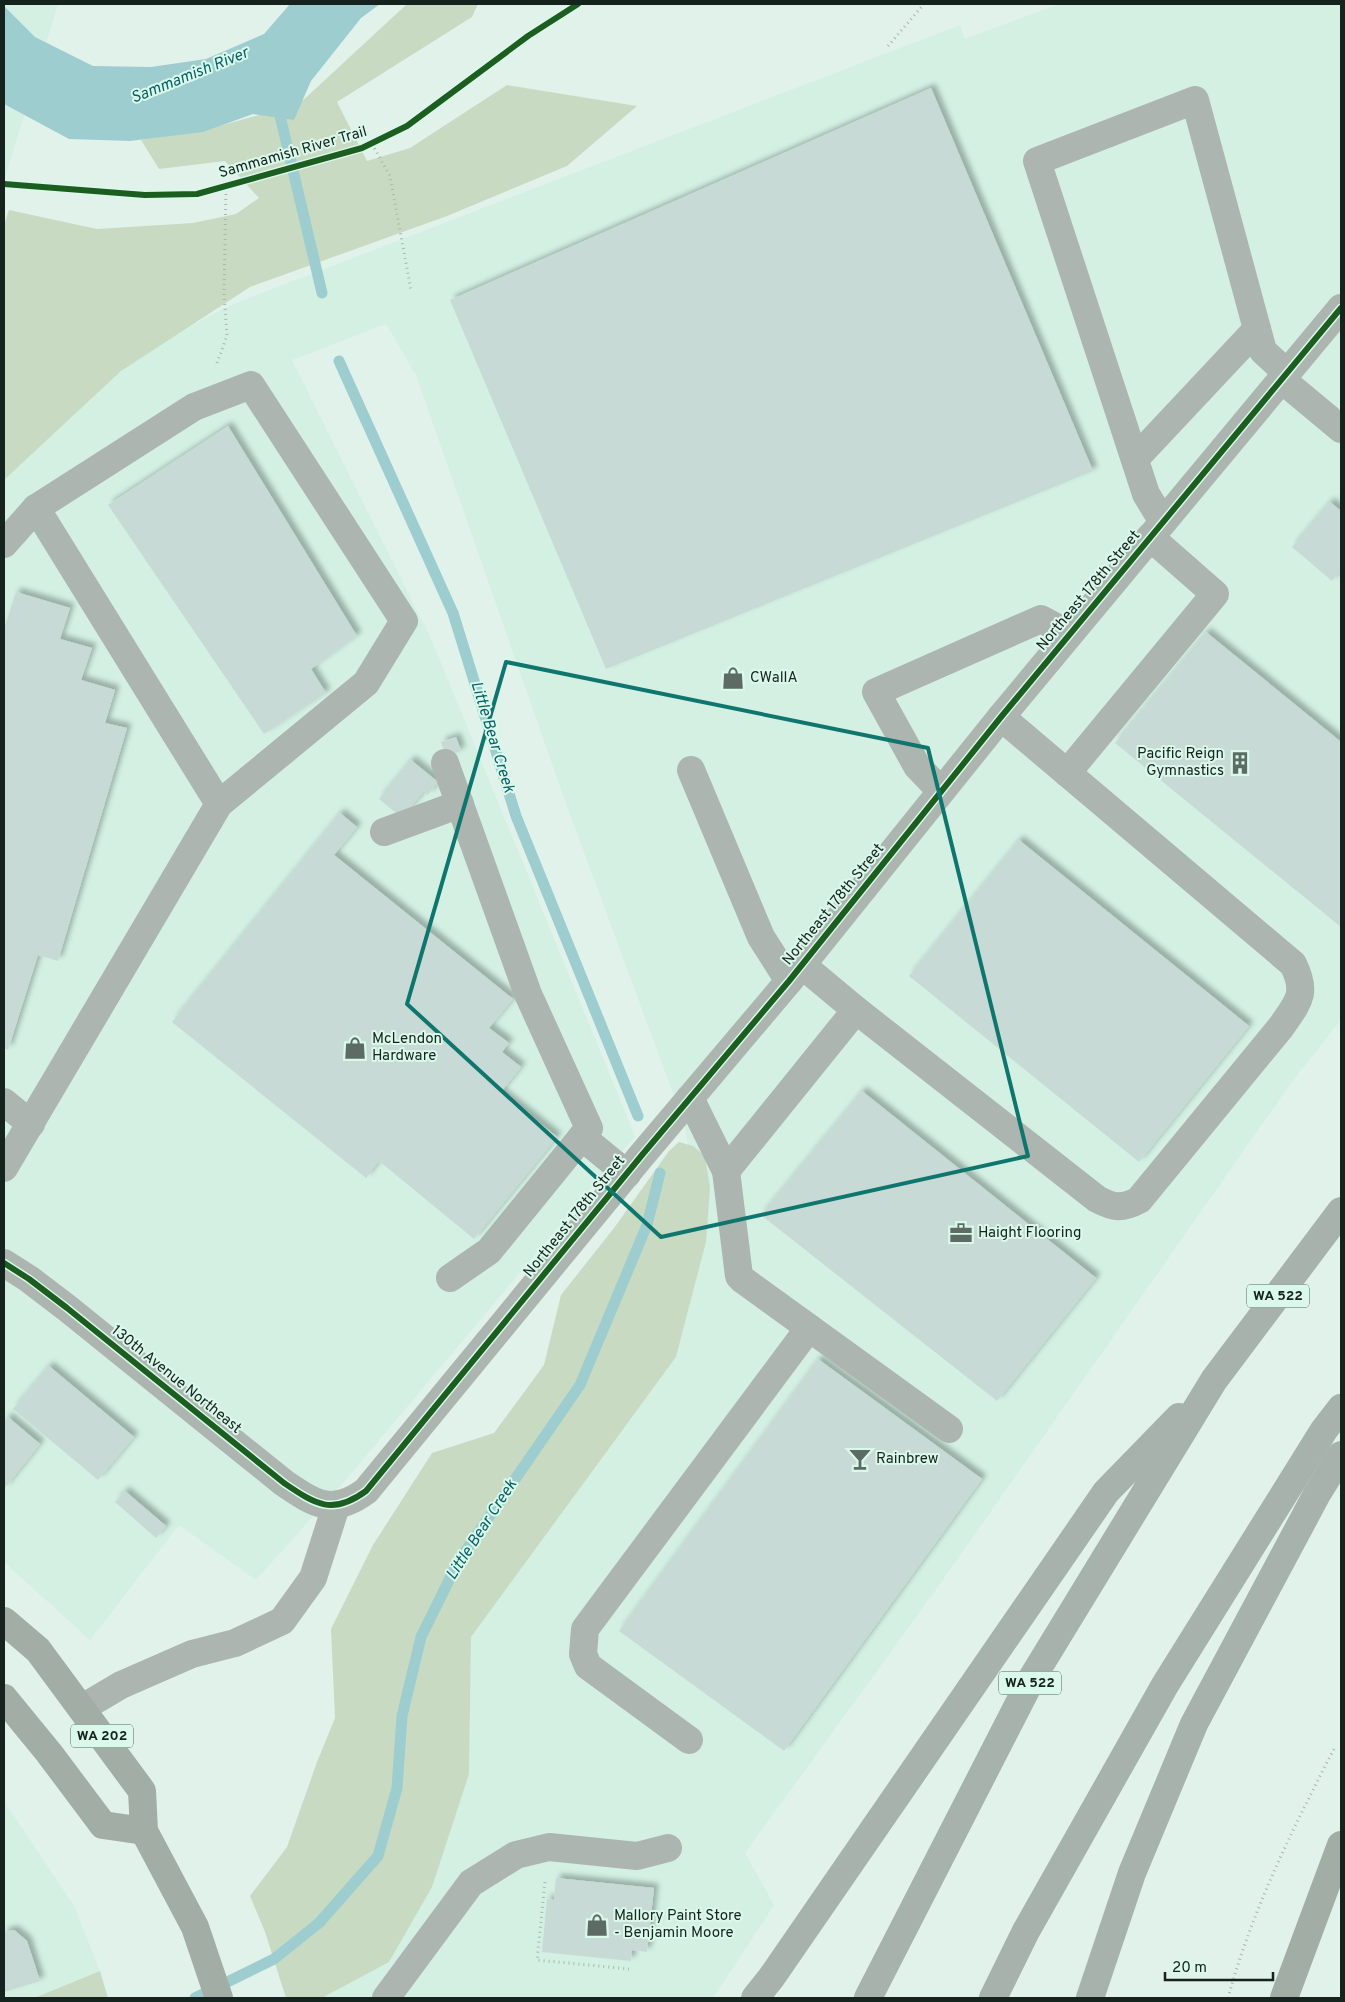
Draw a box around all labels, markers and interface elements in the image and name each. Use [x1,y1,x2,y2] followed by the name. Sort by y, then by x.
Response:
[128,43,253,109] water label: Sammamish River
[217,123,369,183] street label: Sammamish River Trail
[1033,527,1145,655] street label: Northeast 178th Street
[720,665,746,691] shop icon: CWallA
[750,669,798,688] place label: CWallA
[466,679,519,796] water label: Little Bear Creek
[1137,745,1224,781] place label: Pacific Reign Gymnastics
[1227,750,1253,776] building icon: Pacific Reign Gymnastics
[779,840,889,970] street label: Northeast 178th Street
[372,1030,442,1066] place label: McLendon Hardware
[342,1035,368,1061] shop icon: McLendon Hardware
[520,1152,630,1282] street label: Northeast 178th Street
[948,1220,974,1246] office icon: Haight Flooring
[978,1224,1082,1243] place label: Haight Flooring
[1247,1284,1309,1308] road number: WA 522
[107,1322,245,1438] street label: 130th Avenue Northeast
[847,1446,873,1472] bar icon: Rainbrew
[876,1450,939,1469] place label: Rainbrew
[442,1475,522,1584] water label: Little Bear Creek
[999,1672,1061,1695] road number: WA 522
[71,1724,133,1748] road number: WA 202
[614,1907,742,1943] place label: Mallory Paint Store - Benjamin Moore
[584,1912,610,1938] shop icon: Mallory Paint Store - Benjamin Moore
[1165,1950,1272,1982] scale bar
[1172,1959,1207,1978] text: 20 m

